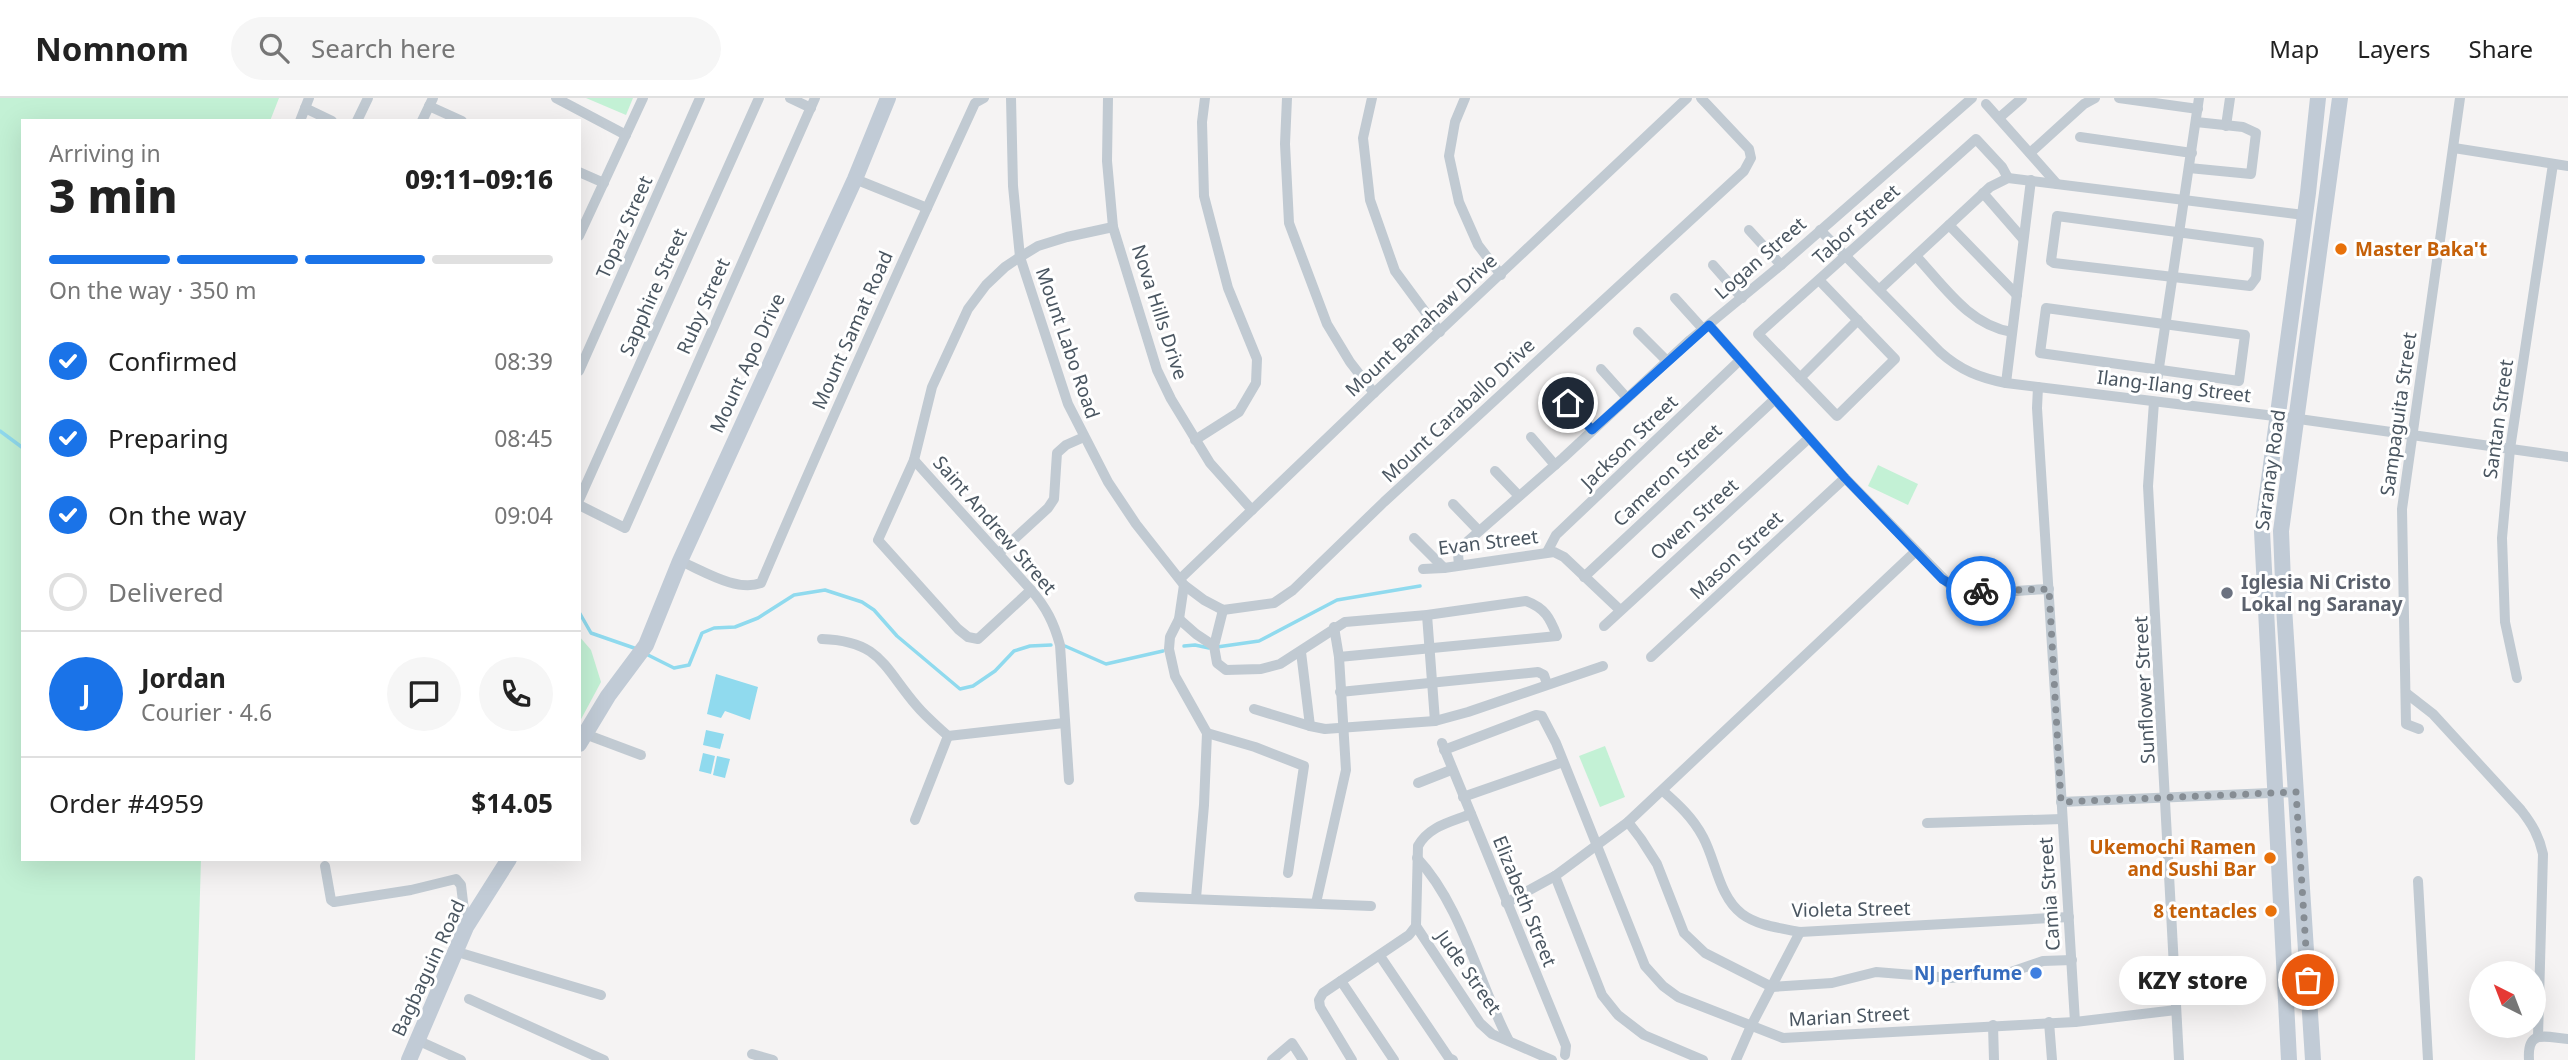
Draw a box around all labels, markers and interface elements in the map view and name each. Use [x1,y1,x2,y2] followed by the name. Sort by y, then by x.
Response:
[231,17,721,80] search box
[35,26,189,71] text: Nomnom
[255,29,293,67] icon: search
[311,30,456,66] text: Search here
[2269,32,2319,65] text: Map
[2357,32,2431,65] text: Layers
[2469,32,2533,65] text: Share
[49,137,161,169] text: Arriving in
[405,161,553,197] text: 09:11–09:16
[49,164,178,226] text: 3 min
[590,171,658,283] street label: Topaz Street
[1807,178,1905,270] street label: Tabor Street
[1709,211,1811,305] street label: Logan Street
[613,224,693,360] street label: Sapphire Street
[2355,236,2487,262] place label: Master Baka't
[1126,241,1194,383] street label: Nova Hills Drive
[2333,241,2349,257] marker: Master Baka't
[805,247,899,413] street label: Mount Samat Road
[1339,248,1503,402] street label: Mount Banahaw Drive
[670,254,736,358] street label: Ruby Street
[1030,264,1106,422] street label: Mount Labo Road
[49,274,256,306] text: On the way · 350 m
[703,289,791,437] street label: Mount Apo Drive
[2374,330,2422,498] street label: Sampaguita Street
[1376,332,1540,488] street label: Mount Caraballo Drive
[49,342,87,380] icon: check
[108,343,238,379] text: Confirmed
[494,345,553,377] text: 08:39
[2477,358,2519,480] street label: Santan Street
[2096,364,2253,408] street label: Ilang-Ilang Street
[1538,373,1598,433] pin
[1549,384,1587,422] icon: home
[1573,389,1683,496] street label: Jackson Street
[2249,408,2291,532] street label: Saranay Road
[1607,418,1727,532] street label: Cameron Street
[49,419,87,457] icon: check
[108,420,229,456] text: Preparing
[494,422,553,454] text: 08:45
[928,450,1063,600] street label: Saint Andrew Street
[1644,472,1744,566] street label: Owen Street
[49,496,87,534] icon: check
[108,497,246,533] text: On the way
[494,499,553,531] text: 09:04
[1684,505,1788,605] street label: Mason Street
[1436,523,1540,561] street label: Evan Street
[1946,556,2016,626] courier
[2241,569,2403,617] place label: Iglesia Ni Cristo Lokal ng Saranay
[1962,572,2000,610] icon: bike
[108,574,224,610] text: Delivered
[2219,585,2235,601] marker: Iglesia Ni Cristo Lokal ng Saranay
[2127,615,2161,765] street label: Sunflower Street
[387,657,461,731] button: chat
[479,657,553,731] button: phone
[141,660,226,696] text: Jordan
[82,676,90,712] text: J
[141,696,272,728] text: Courier · 4.6
[49,785,204,821] text: Order #4959
[471,785,553,821] text: $14.05
[1487,832,1563,970] street label: Elizabeth Street
[2089,834,2256,882] place label: Ukemochi Ramen and Sushi Bar
[2032,836,2066,952] street label: Camia Street
[2262,850,2278,866] marker: Ukemochi Ramen and Sushi Bar
[1791,895,1911,923] street label: Violeta Street
[385,896,471,1040] street label: Bagbaguin Road
[2153,898,2257,924] place label: 8 tentacles
[2263,903,2279,919] marker: 8 tentacles
[1429,923,1508,1019] street label: Jude Street
[2278,950,2338,1010] pin
[2119,956,2266,1004] callout: KZY store
[1914,960,2022,986] place label: NJ perfume
[2289,961,2327,999] icon: bag
[2469,961,2546,1038] north arrow
[2469,961,2546,1038] map controls
[2137,964,2248,996] text: KZY store
[2028,965,2044,981] marker: NJ perfume
[1788,1000,1910,1032] street label: Marian Street

